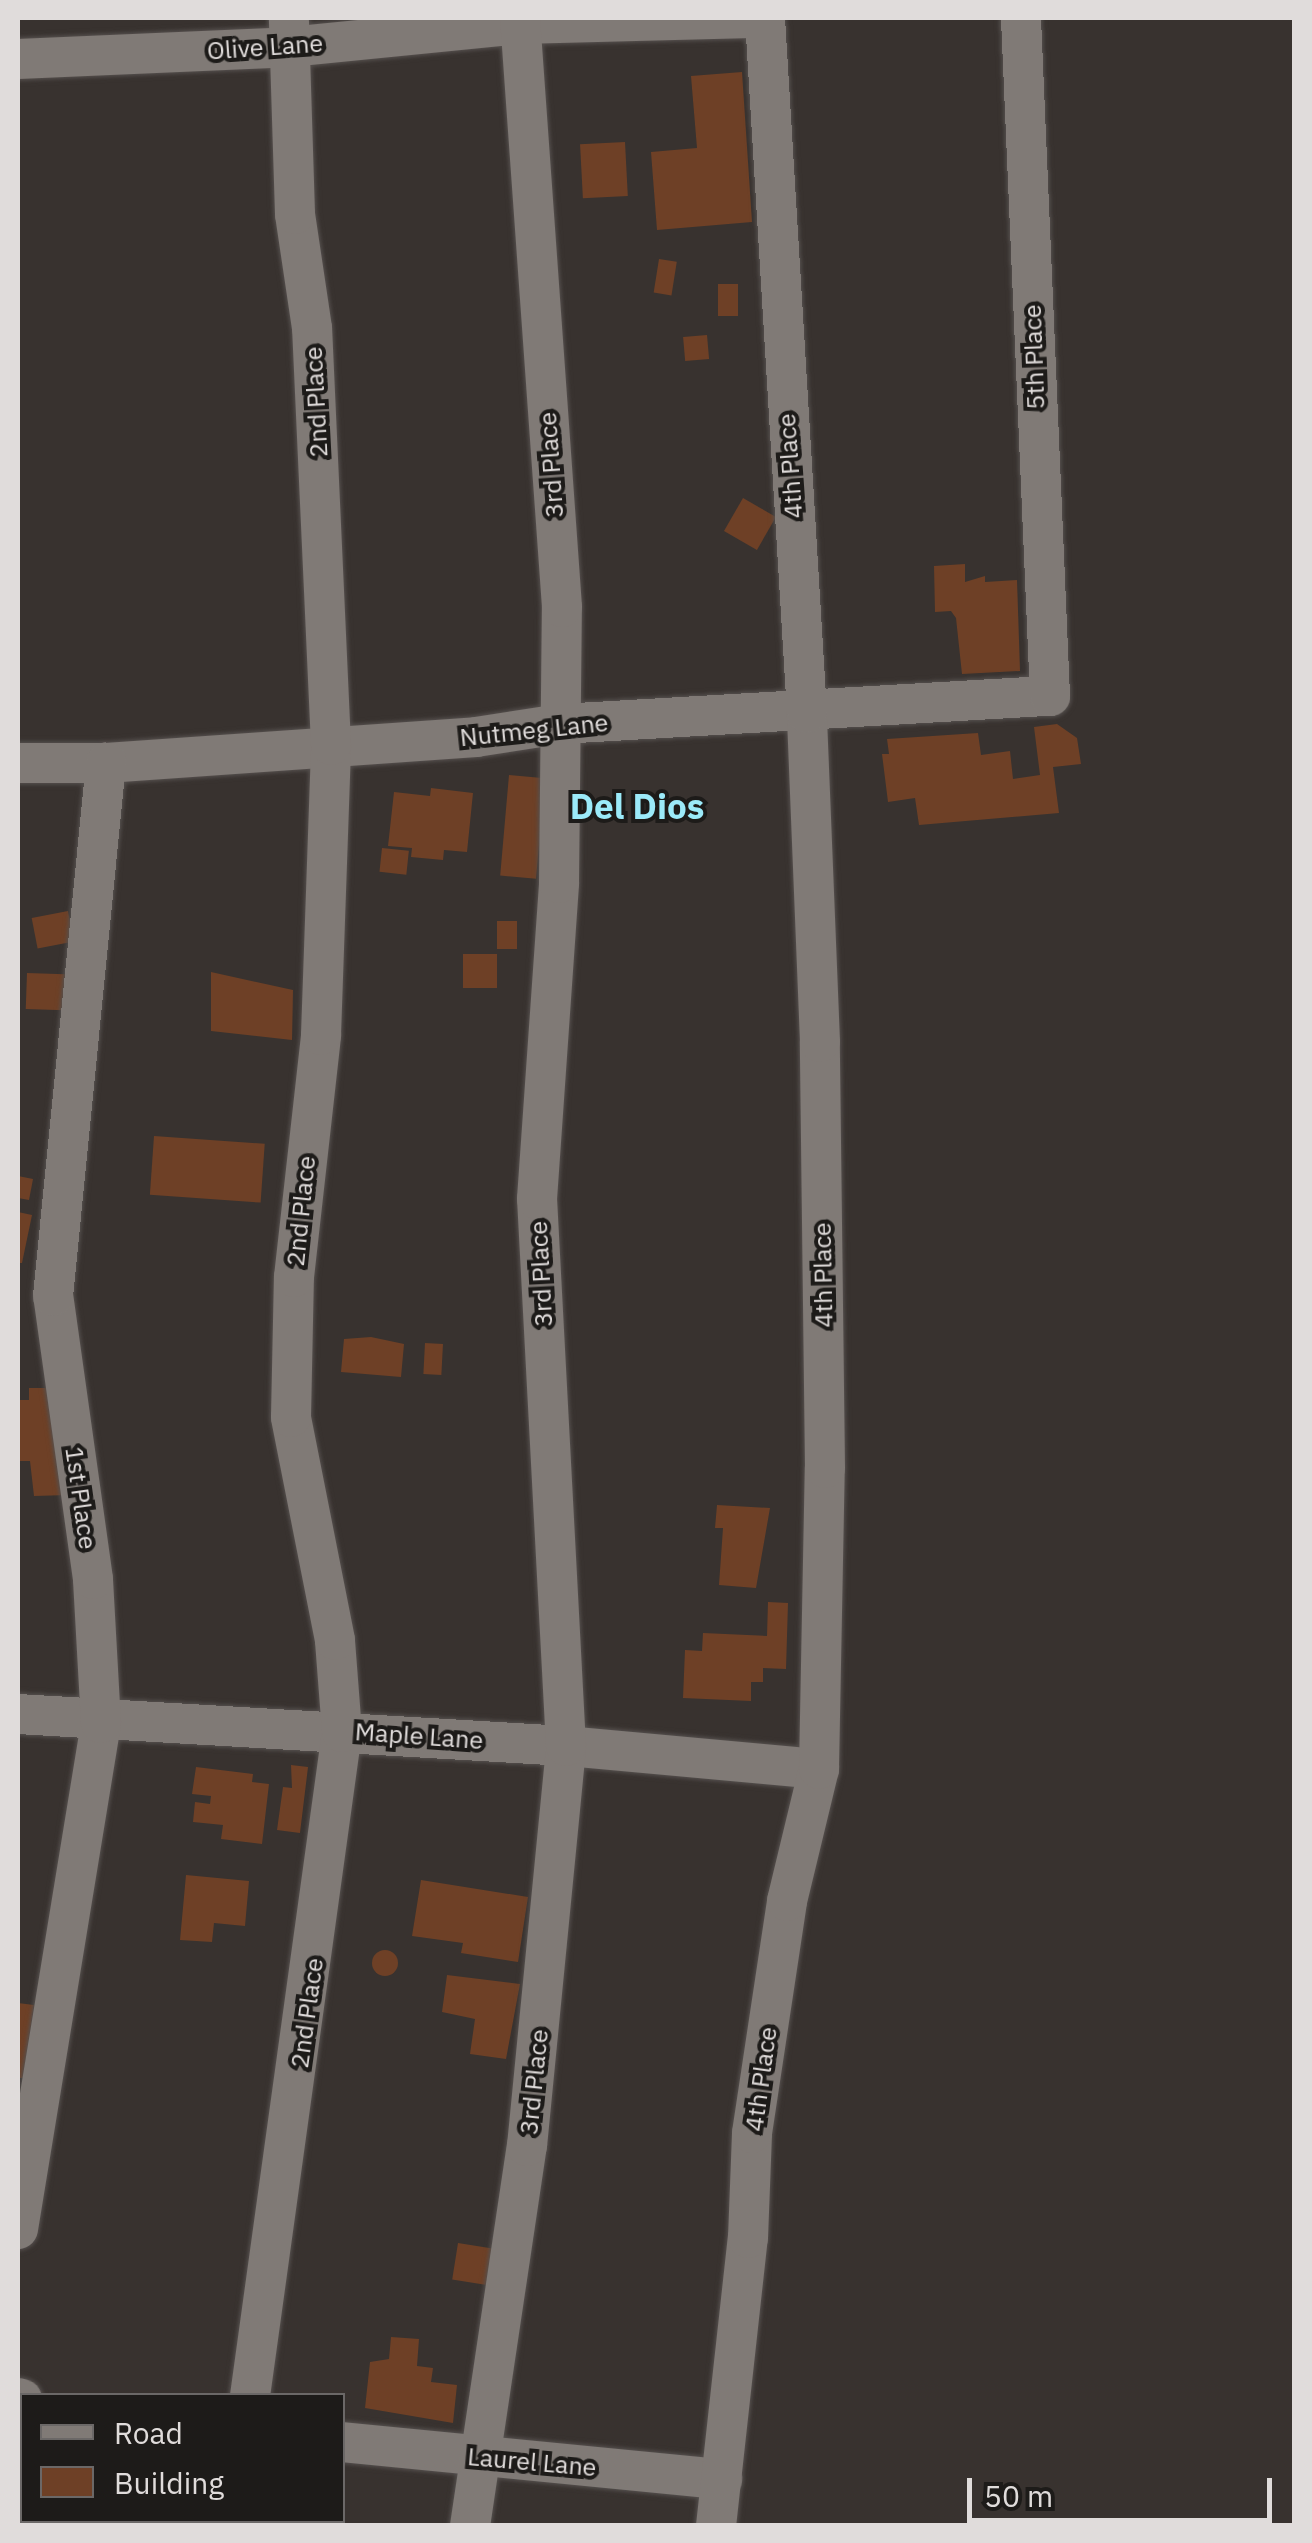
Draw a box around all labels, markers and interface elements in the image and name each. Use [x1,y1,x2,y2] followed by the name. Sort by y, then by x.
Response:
[206,28,324,66] street label: Olive Lane
[1017,304,1051,410] street label: 5th Place
[298,346,334,458] street label: 2nd Place
[532,411,570,519] street label: 3rd Place
[771,412,809,520] street label: 4th Place
[458,707,610,753] street label: Nutmeg Lane
[570,785,704,827] district label: Del Dios
[280,1154,322,1268] street label: 2nd Place
[523,1220,559,1328] street label: 3rd Place
[807,1222,839,1328] street label: 4th Place
[59,1445,103,1551] street label: 1st Place
[354,1717,484,1755] street label: Maple Lane
[284,1956,330,2070] street label: 2nd Place
[739,2025,783,2133] street label: 4th Place
[514,2028,554,2136] street label: 3rd Place
[20,2393,345,2523] legend
[114,2413,183,2452] text: Road
[466,2441,598,2483] street label: Laurel Lane
[972,2458,1277,2520] scale bar
[114,2463,224,2502] text: Building
[984,2476,1053,2515] text: 50 m

